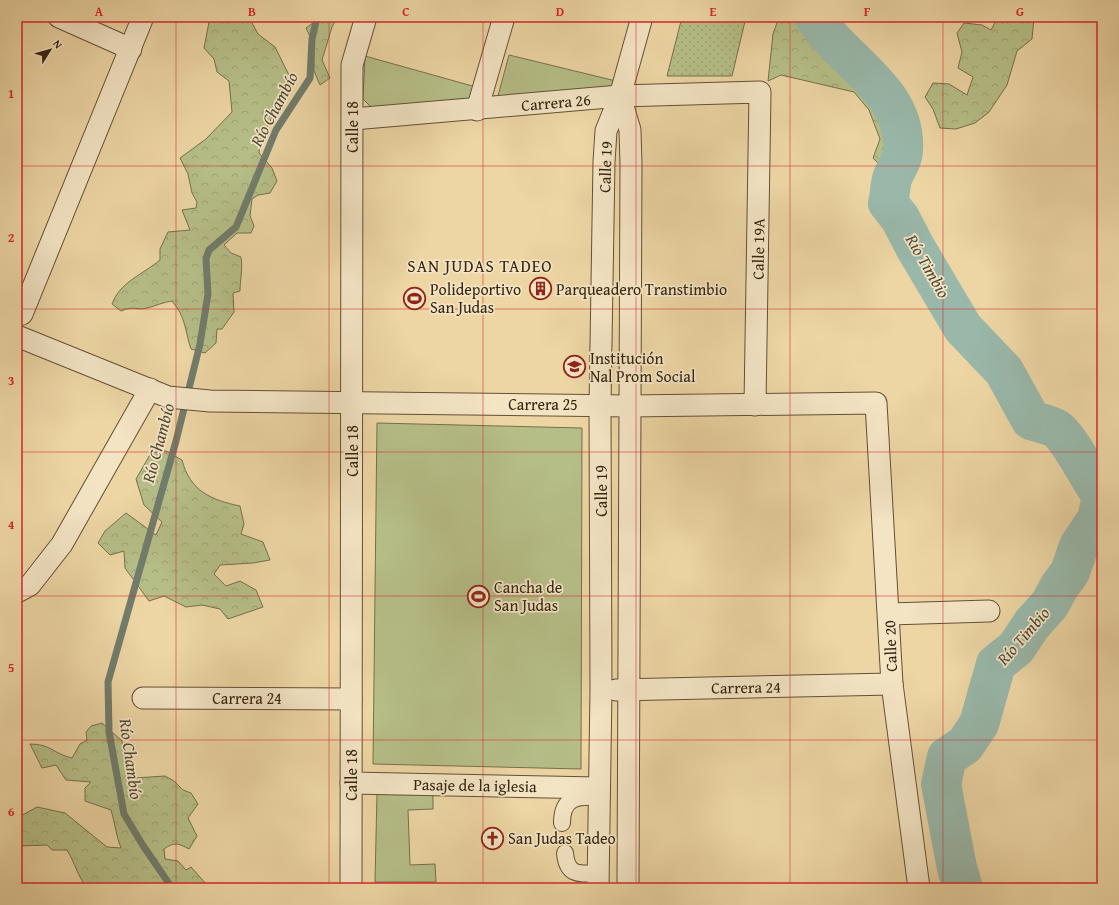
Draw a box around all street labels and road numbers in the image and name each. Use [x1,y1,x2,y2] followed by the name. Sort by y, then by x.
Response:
[520,87,592,117] street label: Carrera 26
[340,101,364,153] street label: Calle 18
[592,140,618,193] street label: Calle 19
[745,218,771,280] street label: Calle 19A
[508,392,578,416] street label: Carrera 25
[340,425,364,477] street label: Calle 18
[589,465,613,517] street label: Calle 19
[877,619,903,672] street label: Calle 20
[711,674,781,700] street label: Carrera 24
[212,686,282,710] street label: Carrera 24
[339,749,363,801] street label: Calle 18
[413,772,537,798] street label: Pasaje de la iglesia

